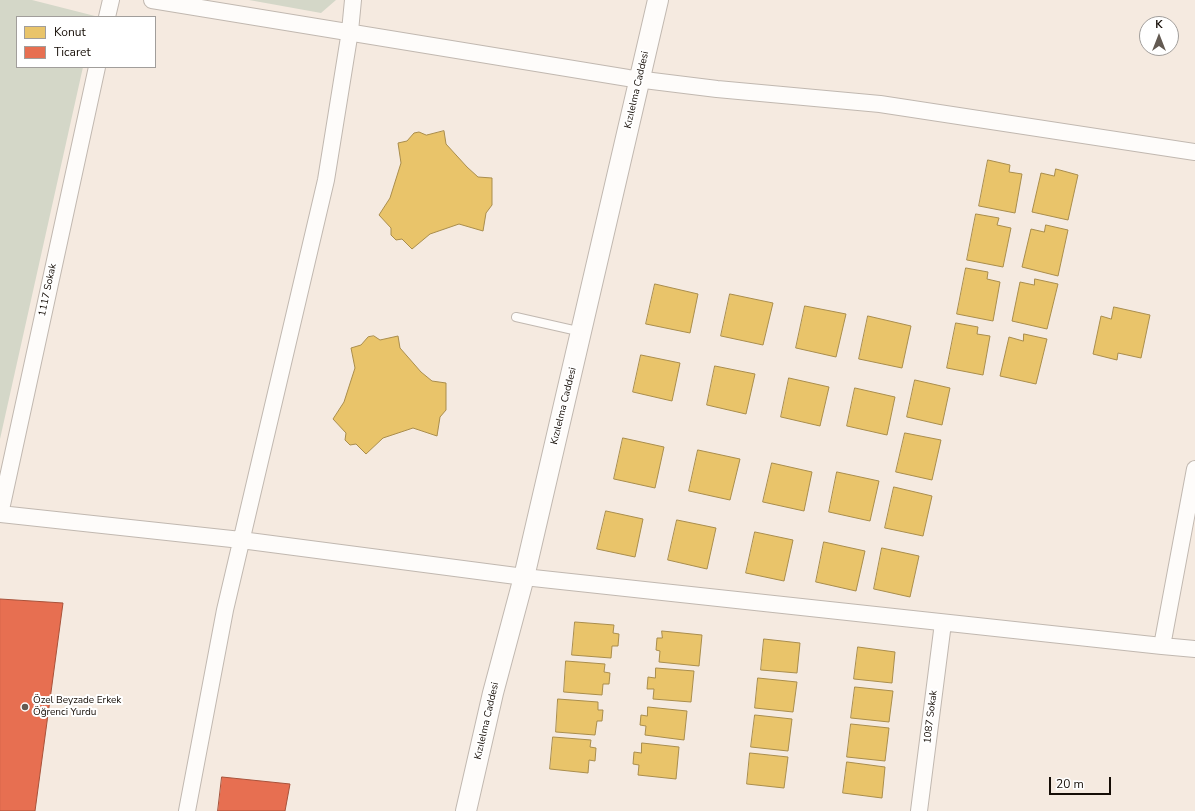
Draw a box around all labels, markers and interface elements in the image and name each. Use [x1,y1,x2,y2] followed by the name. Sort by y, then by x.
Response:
[16,16,156,68] legend
[1139,16,1179,56] north arrow
[1155,17,1163,32] text: K
[54,24,86,40] text: Konut
[54,44,91,60] text: Ticaret
[622,50,652,130] street label: Kızılelma Caddesi
[37,263,59,317] street label: 1117 Sokak
[549,366,579,446] street label: Kızılelma Caddesi
[472,681,502,761] street label: Kızılelma Caddesi
[922,690,940,744] street label: 1087 Sokak
[33,695,121,718] place label: Özel Beyzade Erkek Öğrenci Yurdu
[20,702,30,712] marker: Özel Beyzade Erkek Öğrenci Yurdu
[1051,769,1113,795] scale bar
[1056,776,1084,792] text: 20 m

